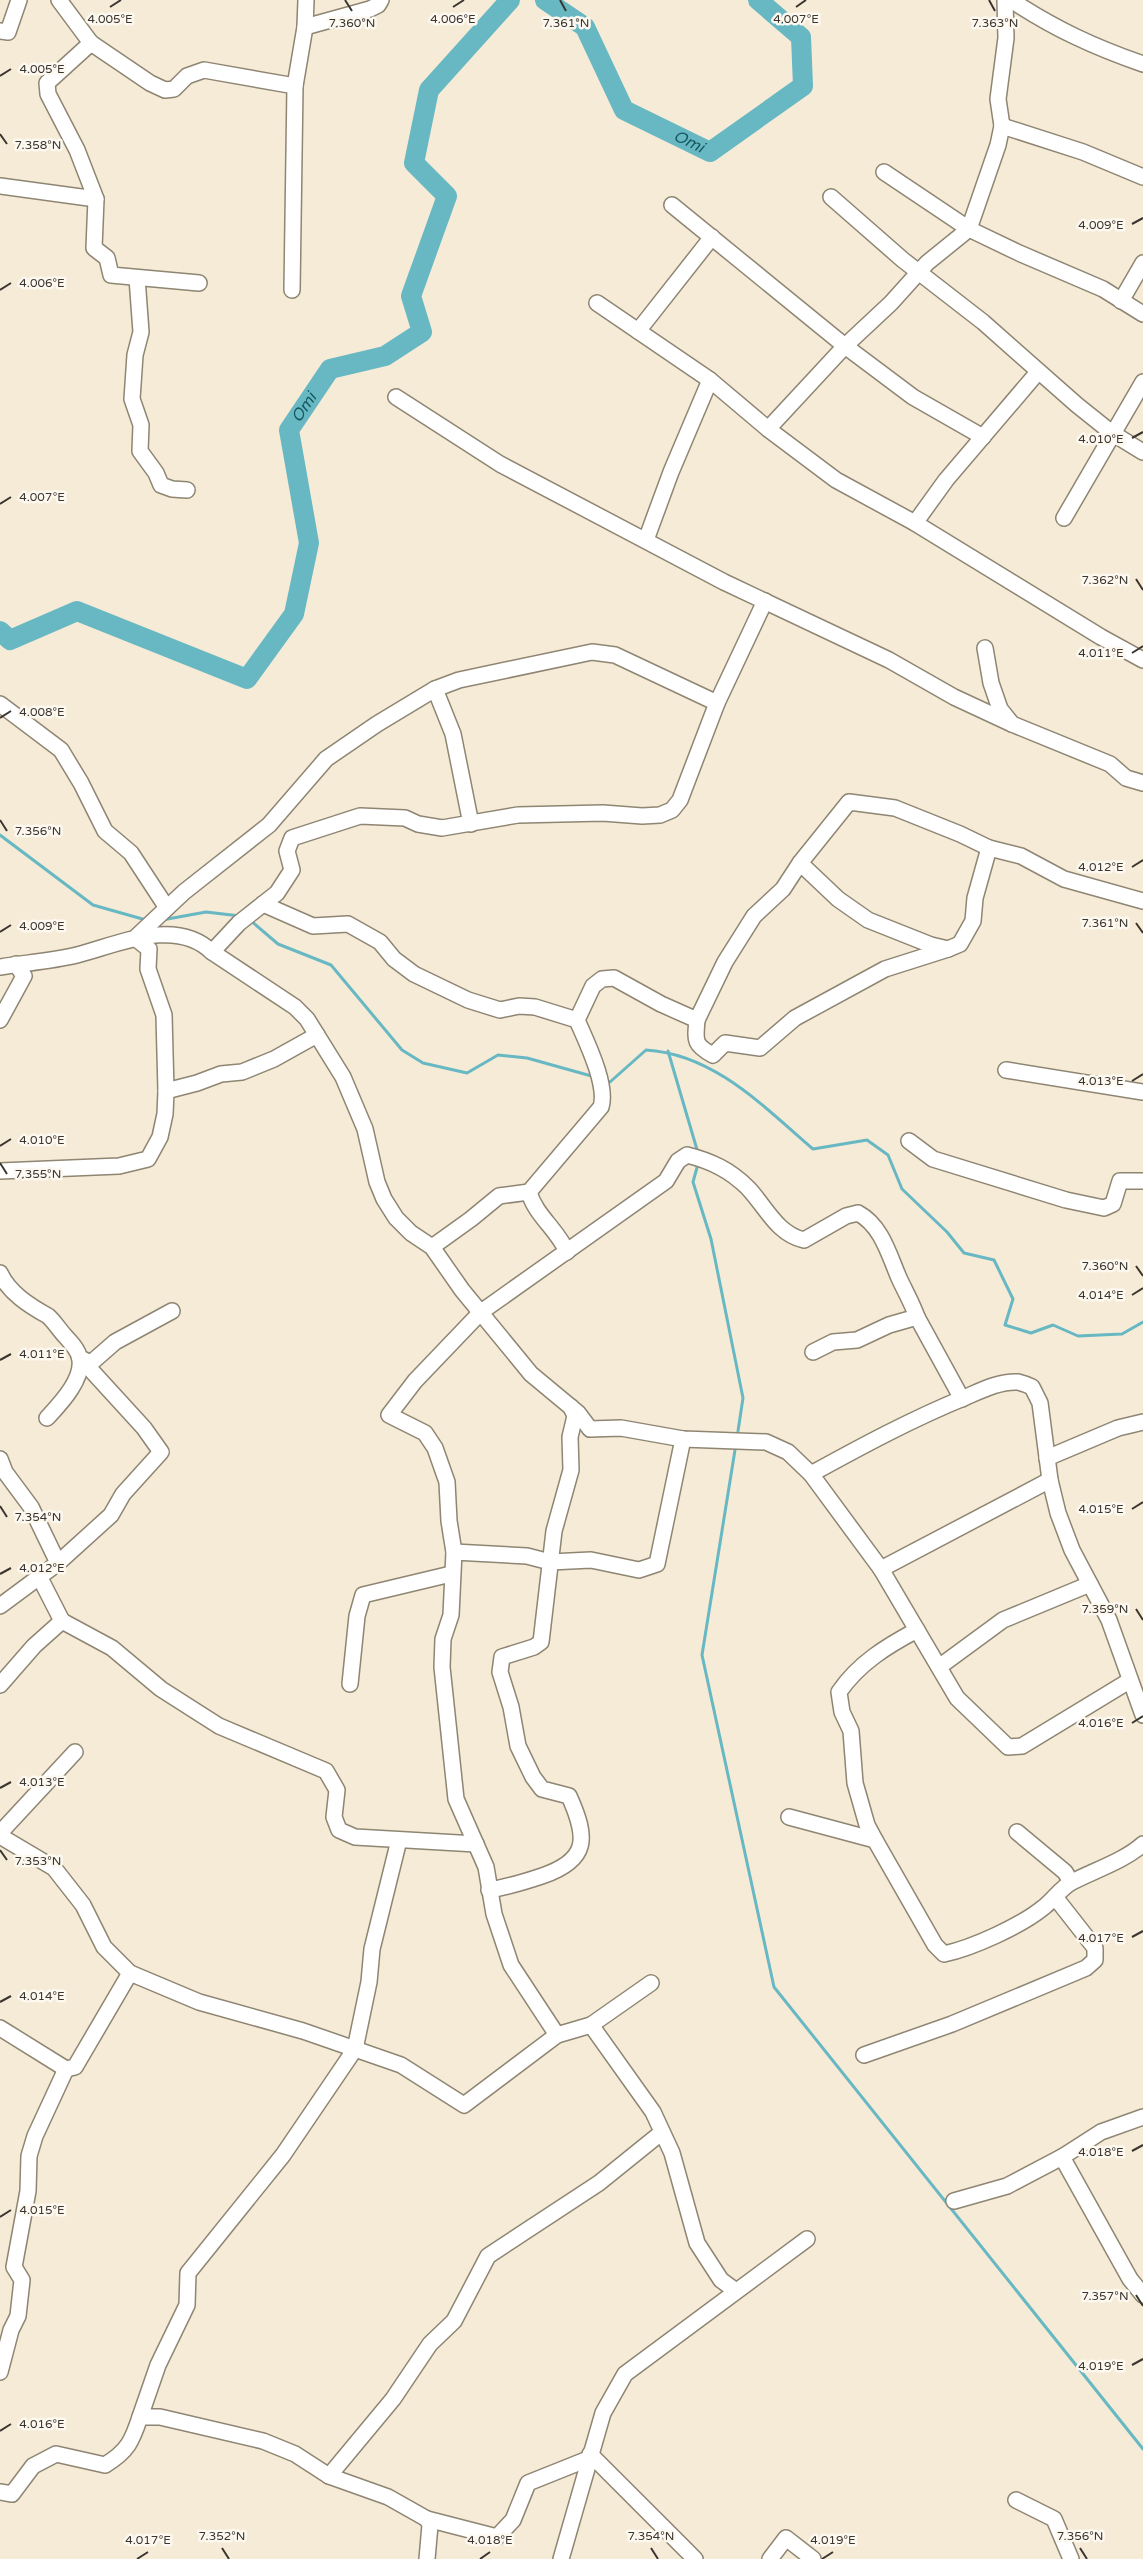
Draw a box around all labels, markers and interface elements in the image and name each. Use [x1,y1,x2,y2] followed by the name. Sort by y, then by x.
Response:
[87,12,133,26] text: 4.005°E
[430,12,476,26] text: 4.006°E
[773,12,819,26] text: 4.007°E
[329,16,375,30] text: 7.360°N
[543,16,589,30] text: 7.361°N
[972,16,1018,30] text: 7.363°N
[19,62,65,76] text: 4.005°E
[670,126,709,158] water label: Omi
[15,138,61,152] text: 7.358°N
[1078,218,1124,232] text: 4.009°E
[19,276,65,290] text: 4.006°E
[287,387,322,426] water label: Omi
[1078,432,1124,446] text: 4.010°E
[19,490,65,504] text: 4.007°E
[1082,573,1128,587] text: 7.362°N
[1078,646,1124,660] text: 4.011°E
[19,705,65,719] text: 4.008°E
[15,824,61,838] text: 7.356°N
[1078,860,1124,874] text: 4.012°E
[1082,916,1128,930] text: 7.361°N
[19,919,65,933] text: 4.009°E
[1078,1074,1124,1088] text: 4.013°E
[19,1133,65,1147] text: 4.010°E
[15,1167,61,1181] text: 7.355°N
[1082,1259,1128,1273] text: 7.360°N
[1078,1288,1124,1302] text: 4.014°E
[19,1347,65,1361] text: 4.011°E
[1078,1502,1124,1516] text: 4.015°E
[15,1510,61,1524] text: 7.354°N
[19,1561,65,1575] text: 4.012°E
[1082,1602,1128,1616] text: 7.359°N
[1078,1716,1124,1730] text: 4.016°E
[19,1775,65,1789] text: 4.013°E
[15,1854,61,1868] text: 7.353°N
[1078,1931,1124,1945] text: 4.017°E
[19,1989,65,2003] text: 4.014°E
[1078,2145,1124,2159] text: 4.018°E
[19,2203,65,2217] text: 4.015°E
[1081,2289,1129,2303] text: 7.357°N
[1078,2359,1124,2373] text: 4.019°E
[19,2417,65,2431] text: 4.016°E
[199,2529,245,2543] text: 7.352°N
[628,2529,674,2543] text: 7.354°N
[1057,2529,1103,2543] text: 7.356°N
[125,2533,171,2547] text: 4.017°E
[467,2533,513,2547] text: 4.018°E
[810,2533,856,2547] text: 4.019°E

